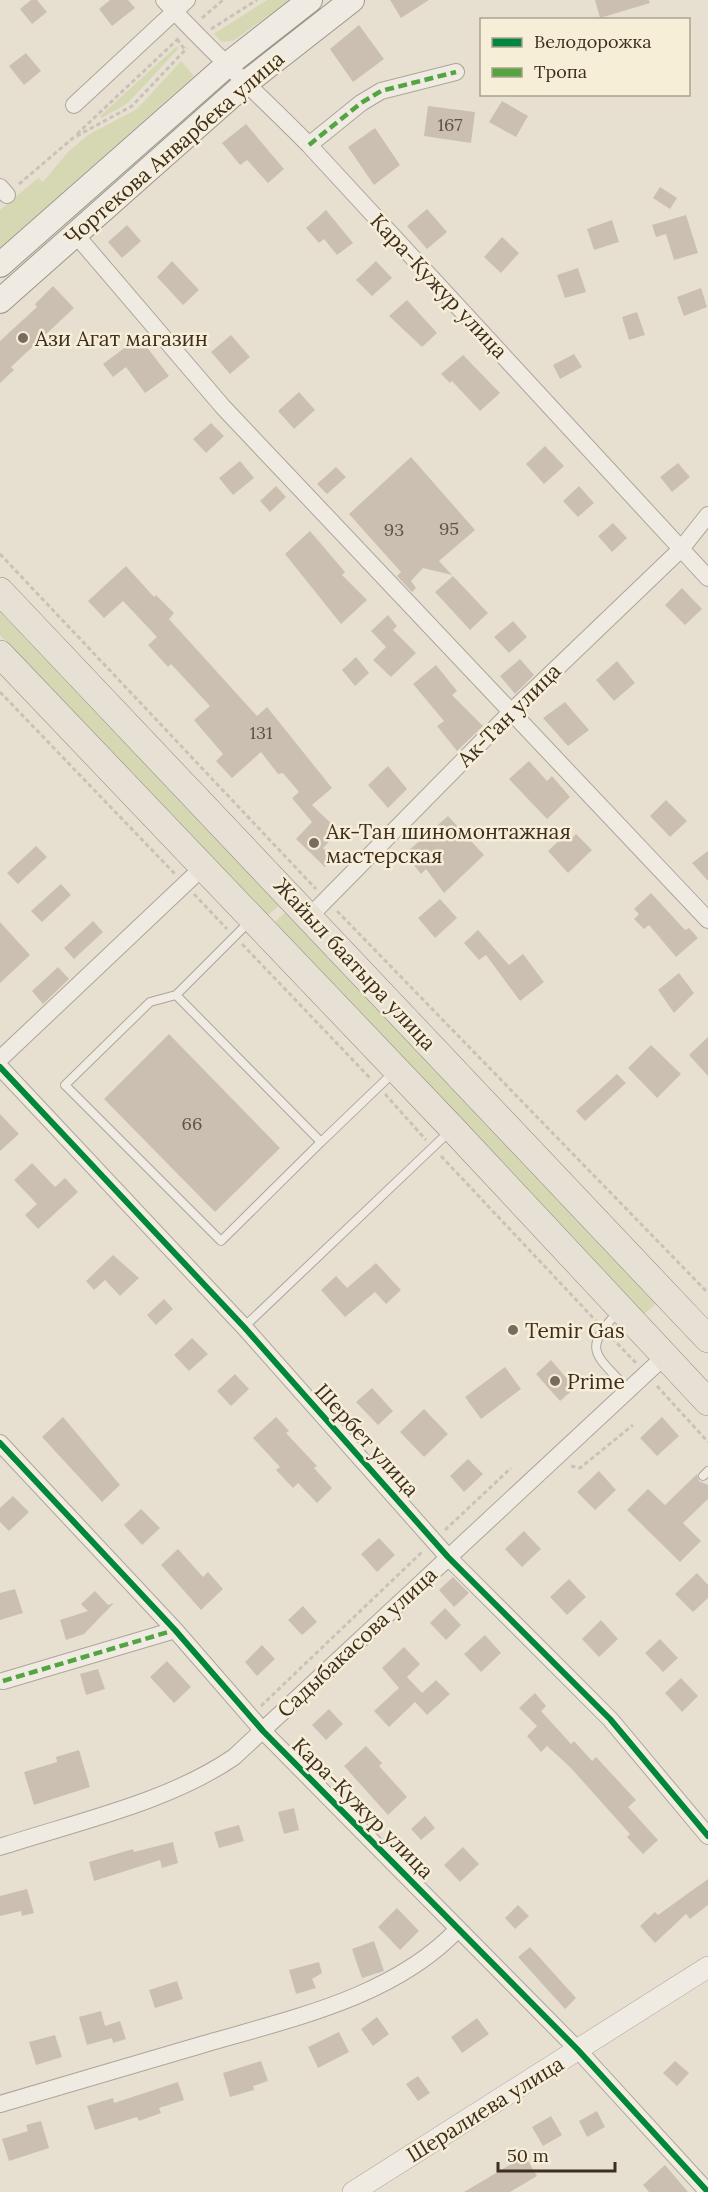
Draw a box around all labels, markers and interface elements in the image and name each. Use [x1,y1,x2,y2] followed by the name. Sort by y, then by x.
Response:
[480,18,690,96] legend
[534,30,652,53] text: Велодорожка
[58,45,290,251] street label: Чортекова Анварбека улица
[534,60,587,83] text: Тропа
[437,113,463,136] house number: 167
[365,208,513,364] street label: Кара-Кужур улица
[34,325,208,352] place label: Ази Агат магазин
[16,331,30,345] marker: Ази Агат магазин
[439,517,459,540] house number: 95
[384,518,404,541] house number: 93
[451,657,567,773] street label: Ак-Тан улица
[249,721,273,744] house number: 131
[325,818,571,869] place label: Ак-Тан шиномонтажная мастерская
[307,836,321,850] marker: Ак-Тан шиномонтажная мастерская
[268,872,442,1056] street label: Жайыл баатыра улица
[182,1112,202,1135] house number: 66
[525,1317,625,1344] place label: Temir Gas
[506,1323,520,1337] marker: Temir Gas
[567,1368,625,1395] place label: Prime
[548,1374,562,1388] marker: Prime
[309,1378,425,1503] street label: Шербет улица
[271,1561,443,1723] street label: Садыбакасова улица
[287,1732,440,1885] street label: Кара-Кужур улица
[401,2050,569,2168] street label: Шералиева улица
[498,2135,615,2173] scale bar
[507,2144,549,2167] text: 50 m

